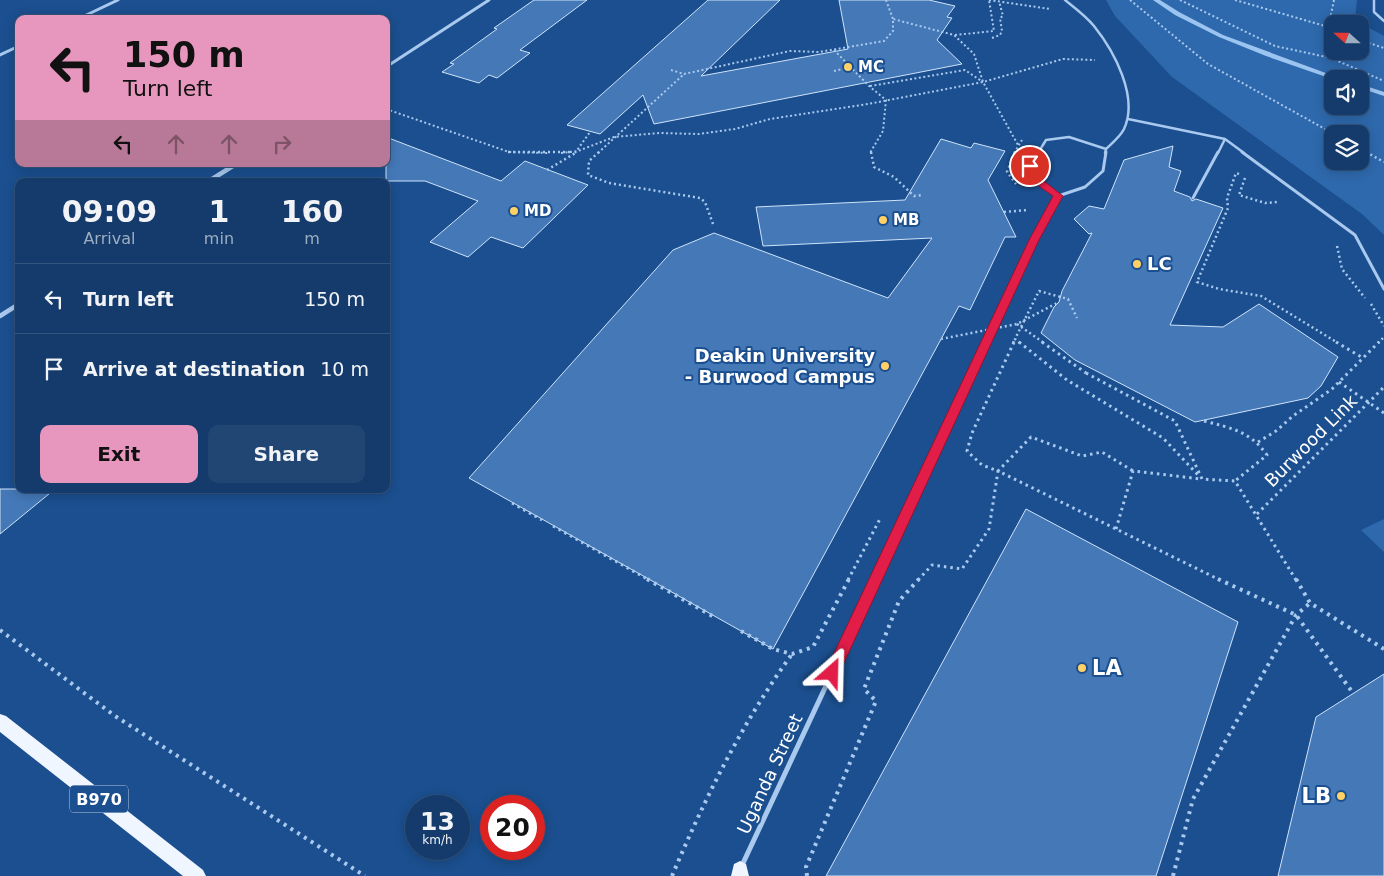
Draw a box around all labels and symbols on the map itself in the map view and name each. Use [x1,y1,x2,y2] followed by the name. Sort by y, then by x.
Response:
[1324,15,1369,60] north arrow
[858,58,884,76] place label: MC
[842,61,854,73] marker: MC
[1009,145,1051,187] pin
[524,202,551,220] place label: MD
[508,205,520,217] marker: MD
[893,211,919,229] place label: MB
[877,214,889,226] marker: MB
[1147,253,1172,274] place label: LC
[1131,258,1143,270] marker: LC
[685,345,875,387] place label: Deakin University - Burwood Campus
[879,360,891,372] marker: Deakin University - Burwood Campus
[1260,390,1362,491] street label: Burwood Link
[805,646,857,698] position arrow
[1092,656,1122,680] place label: LA
[1076,662,1088,674] marker: LA
[733,710,807,837] street label: Uganda Street
[1302,784,1331,808] place label: LB
[70,786,128,812] road number: B970
[1335,790,1347,802] marker: LB
[480,795,545,860] speed limit sign: 20

